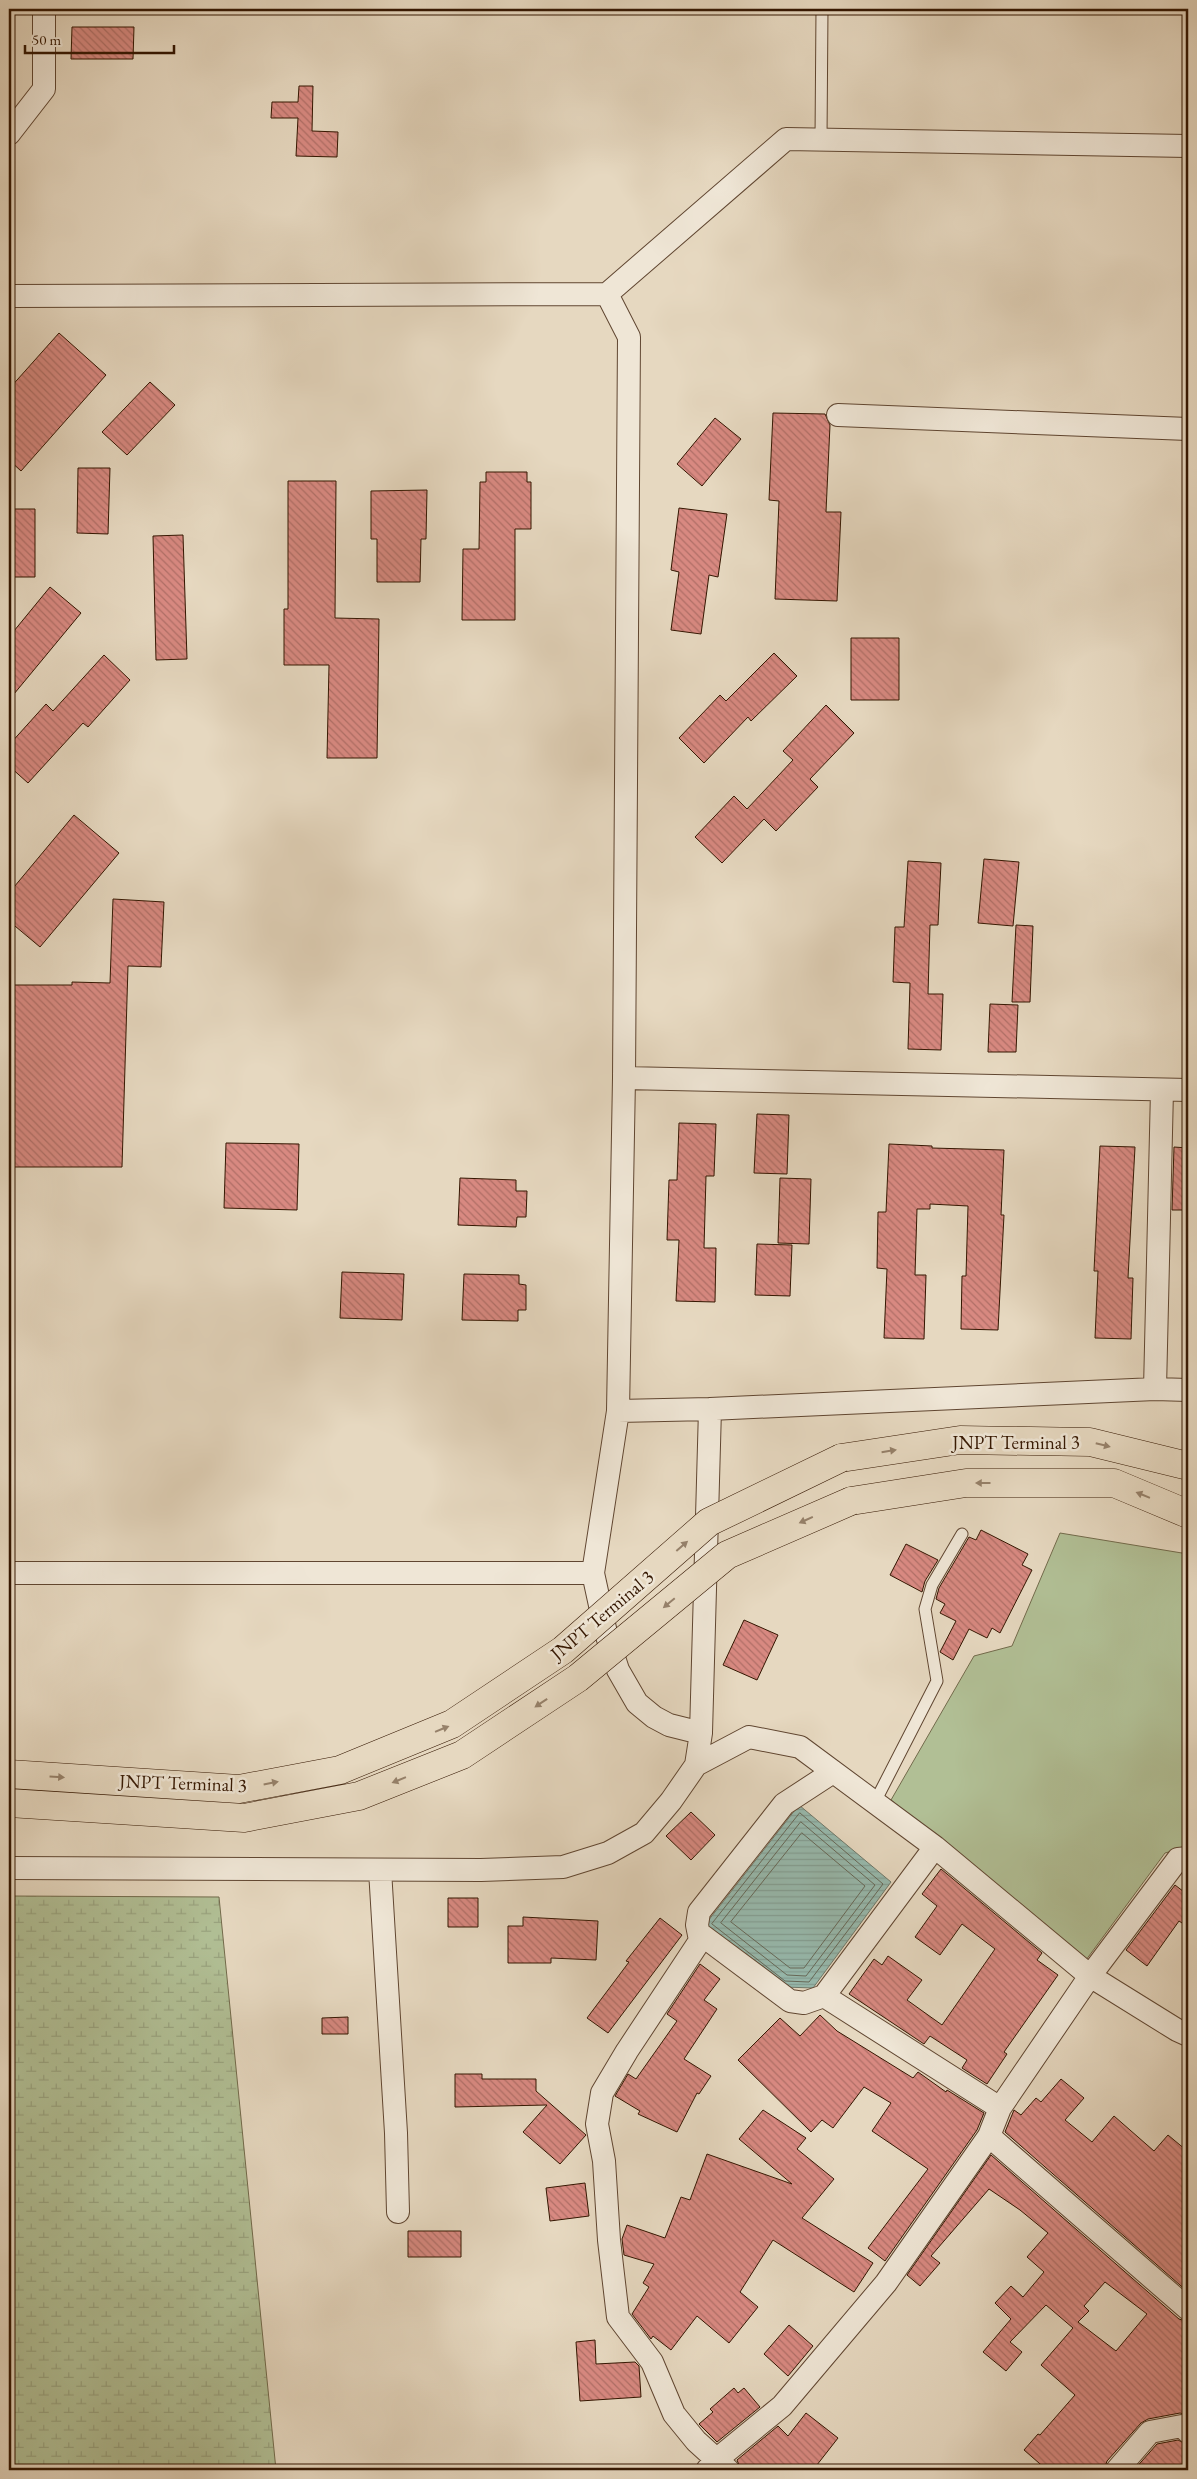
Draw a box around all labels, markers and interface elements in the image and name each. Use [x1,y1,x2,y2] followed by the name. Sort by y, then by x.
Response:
[25,22,174,54] scale bar
[32,30,61,49] text: 50 m
[950,1430,1080,1455] street label: JNPT Terminal 3
[1095,1441,1110,1449] one-way arrow
[881,1446,897,1454] one-way arrow
[975,1479,991,1487] one-way arrow
[1135,1491,1150,1499] one-way arrow
[799,1517,813,1525] one-way arrow
[676,1541,688,1552] one-way arrow
[544,1564,659,1667] street label: JNPT Terminal 3
[662,1598,675,1609] one-way arrow
[534,1698,547,1708] one-way arrow
[435,1724,449,1732] one-way arrow
[117,1768,247,1798] street label: JNPT Terminal 3
[50,1773,66,1781] one-way arrow
[391,1777,406,1784] one-way arrow
[264,1779,280,1787] one-way arrow

